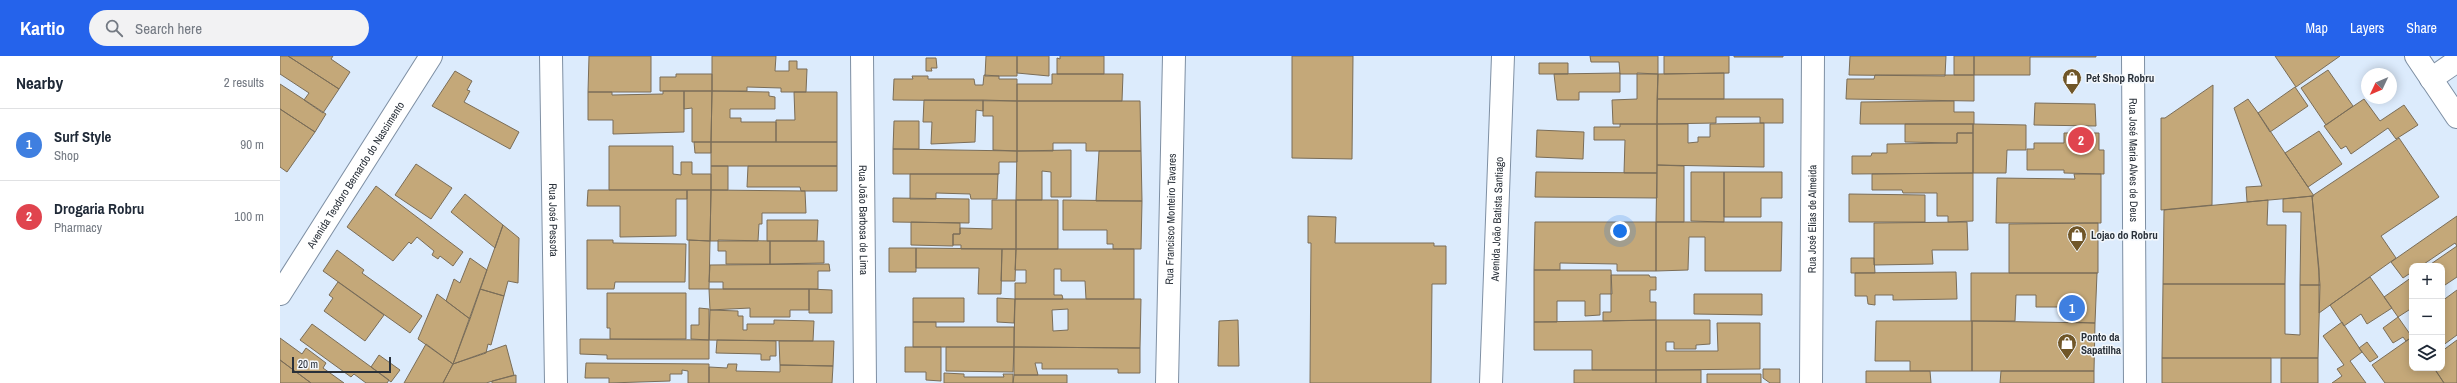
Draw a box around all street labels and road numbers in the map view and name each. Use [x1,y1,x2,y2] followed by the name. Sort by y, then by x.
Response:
[2126,98,2141,223] street label: Rua José Maria Alves de Deus
[303,99,407,252] street label: Avenida Teodoro Bernardo do Nascimento
[1162,153,1179,285] street label: Rua Francisco Monteiro Tavares
[1488,157,1506,283] street label: Avenida João Batista Santiago
[856,165,871,275] street label: Rua João Barbosa de Lima
[1805,165,1819,273] street label: Rua José Elias de Almeida
[546,183,561,257] street label: Rua José Pessota

